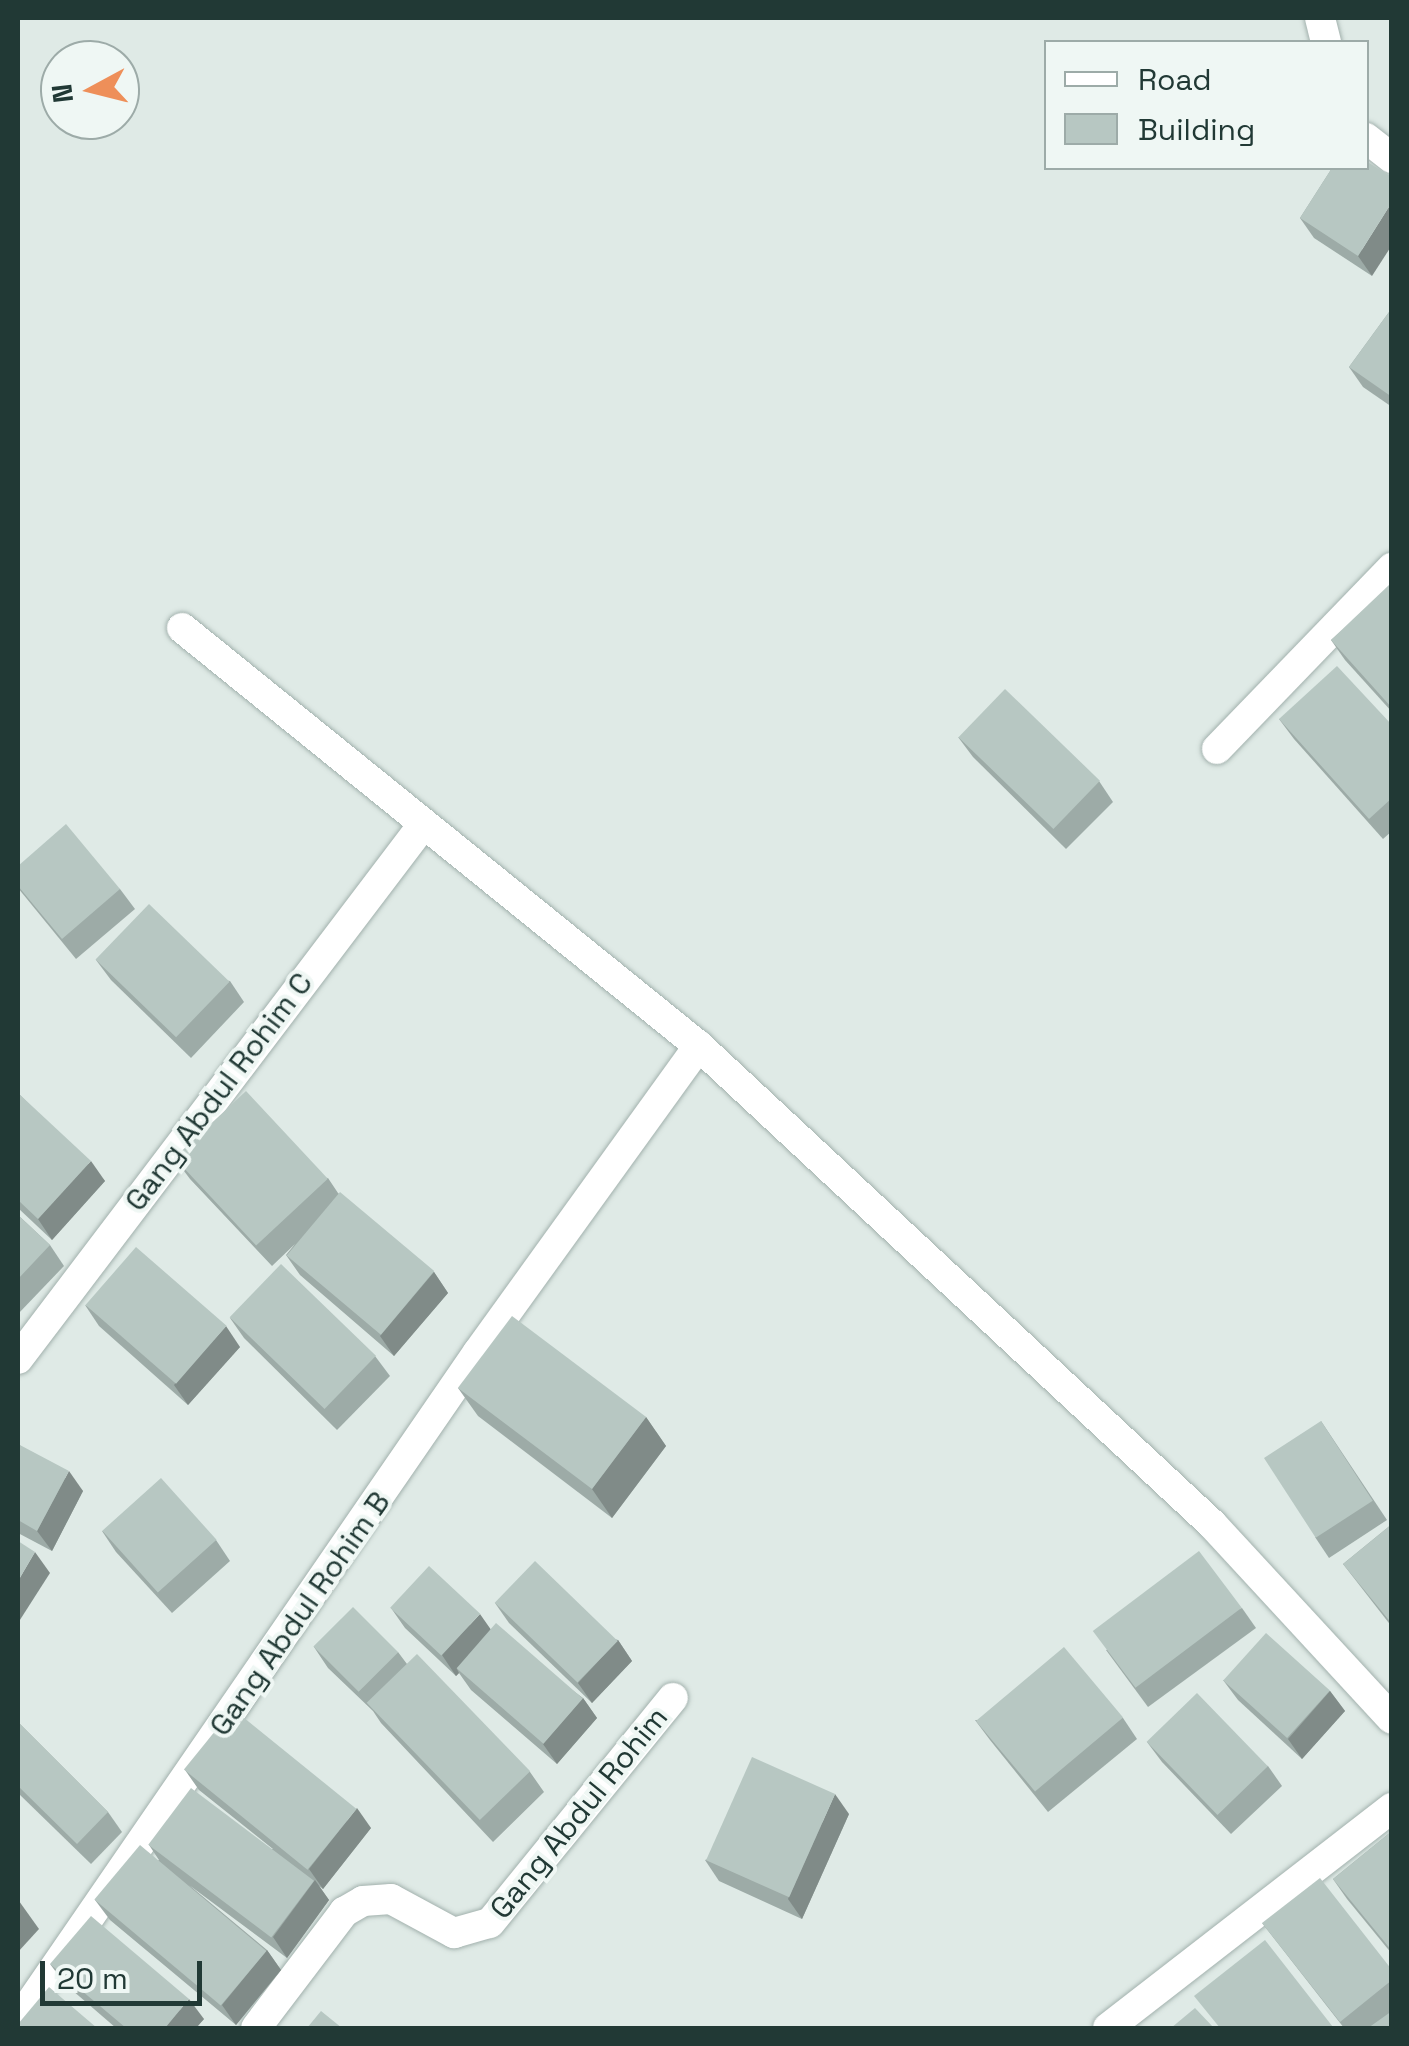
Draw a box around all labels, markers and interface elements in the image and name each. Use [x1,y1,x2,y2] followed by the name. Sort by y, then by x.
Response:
[40,40,140,140] north arrow
[1044,40,1369,170] legend
[1138,60,1212,99] text: Road
[43,82,81,105] text: N
[1138,110,1255,149] text: Building
[118,966,320,1218] street label: Gang Abdul Rohim C
[202,1485,398,1743] street label: Gang Abdul Rohim B
[482,1700,676,1926] street label: Gang Abdul Rohim
[45,1941,208,2003] scale bar
[57,1959,128,1998] text: 20 m

